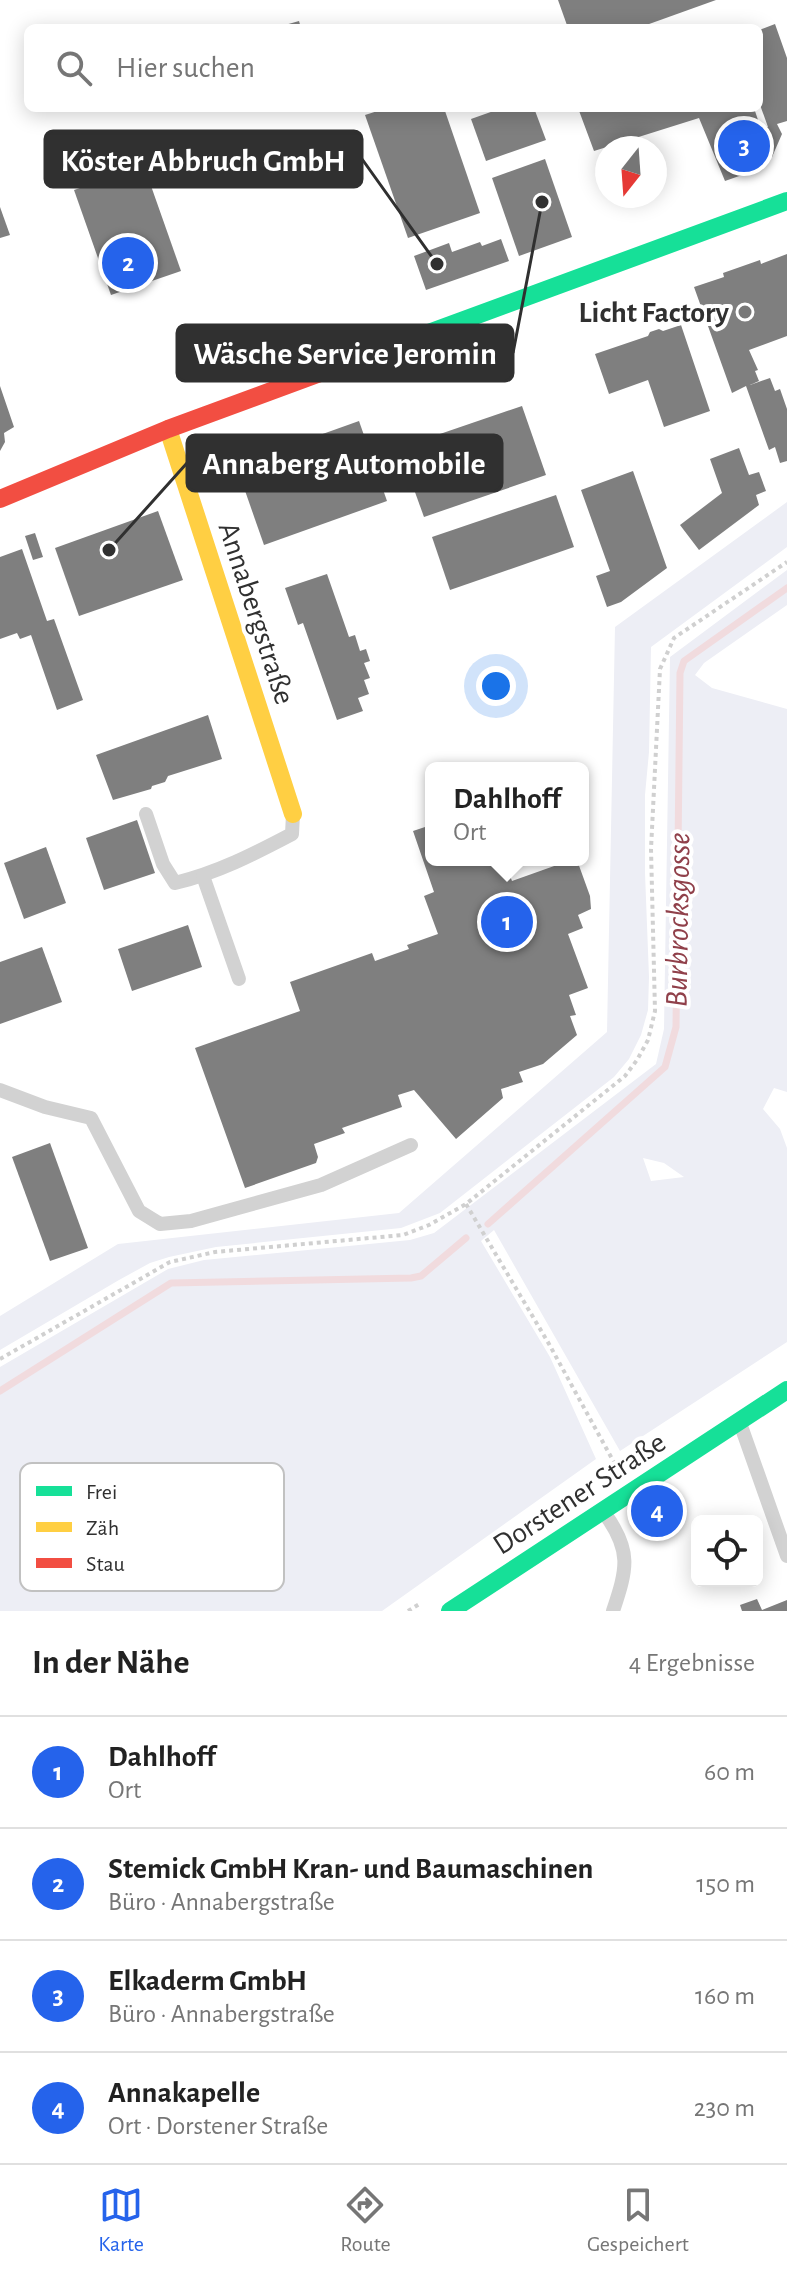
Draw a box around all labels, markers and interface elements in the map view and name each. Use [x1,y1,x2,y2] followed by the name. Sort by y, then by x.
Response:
[24,24,763,112] search box
[52,46,96,90] icon: search
[116,53,255,83] text: Hier suchen
[718,116,770,176] pin: 3
[45,131,362,187] callout: Köster Abbruch GmbH
[595,136,667,208] north arrow
[60,145,346,177] text: Köster Abbruch GmbH
[102,233,154,293] pin: 2
[579,298,730,328] place label: Licht Factory
[736,303,754,321] marker: Licht Factory
[177,325,513,381] callout: Wäsche Service Jeromin
[193,338,497,370] text: Wäsche Service Jeromin
[187,435,502,491] callout: Annaberg Automobile
[202,448,486,480] text: Annaberg Automobile
[213,519,300,708] street label: Annabergstraße
[476,666,516,706] your location
[425,762,589,866] popup
[453,784,561,814] text: Dahlhoff
[453,819,486,845] text: Ort
[660,832,696,1008] water label: Burbrocksgosse
[481,892,533,952] pin: 1
[488,1427,671,1561] street label: Dorstener Straße
[20,1463,284,1591] legend
[86,1481,117,1503] text: Frei
[631,1481,683,1541] pin: 4
[691,1515,763,1587] map controls
[691,1515,763,1587] button: locate
[86,1517,119,1539] text: Zäh
[86,1553,125,1575] text: Stau
[32,1646,189,1680] text: In der Nähe
[629,1650,755,1676] text: 4 Ergebnisse
[108,1742,216,1772] text: Dahlhoff
[53,1759,63,1785] text: 1
[704,1759,755,1785] text: 60 m
[108,1777,141,1803] text: Ort
[108,1854,593,1884] text: Stemick GmbH Kran- und Baumaschinen
[52,1871,64,1897] text: 2
[696,1871,755,1897] text: 150 m
[108,1889,335,1915] text: Büro · Annabergstraße
[108,1966,307,1996] text: Elkaderm GmbH
[52,1983,64,2009] text: 3
[695,1983,755,2009] text: 160 m
[108,2001,335,2027] text: Büro · Annabergstraße
[108,2078,260,2108] text: Annakapelle
[51,2095,65,2121] text: 4
[694,2095,755,2121] text: 230 m
[108,2113,328,2139] text: Ort · Dorstener Straße
[98,2183,144,2257] tab: Karte
[340,2183,391,2257] tab: Route
[587,2183,689,2257] tab: Gespeichert

